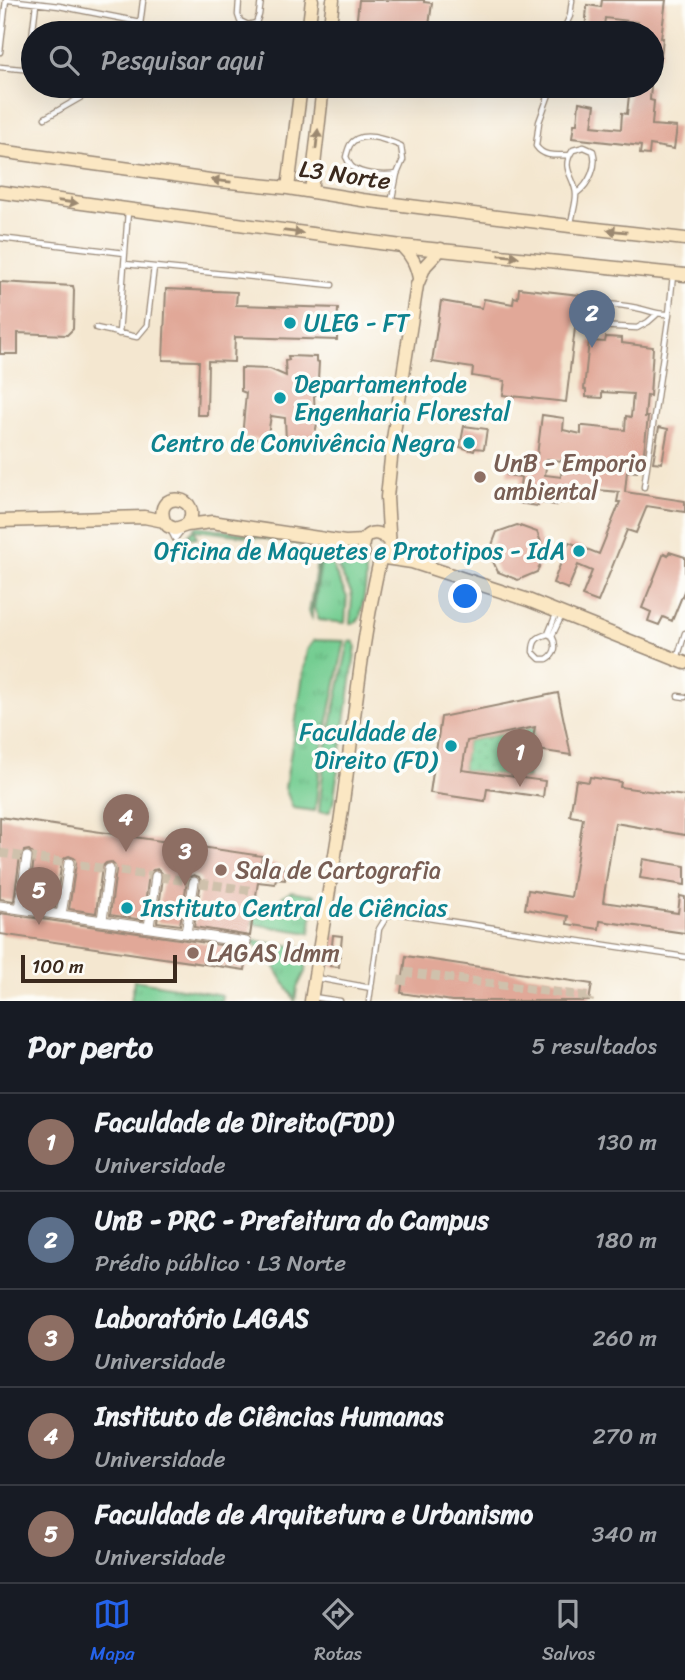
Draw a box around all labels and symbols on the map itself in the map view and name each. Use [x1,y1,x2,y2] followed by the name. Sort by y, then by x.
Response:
[312,128,323,150] one-way arrow
[296,148,394,202] street label: L3 Norte
[209,175,231,186] one-way arrow
[57,196,79,207] one-way arrow
[606,225,628,236] one-way arrow
[282,226,304,237] one-way arrow
[498,251,520,262] one-way arrow
[569,290,615,348] pin: 2
[304,302,411,344] place label: ULEG - FT
[282,315,298,331] marker: ULEG - FT
[294,363,511,433] place label: Departamentode Engenharia Florestal
[272,390,288,406] marker: Departamentode Engenharia Florestal
[151,422,455,464] place label: Centro de Convivência Negra
[461,435,477,451] marker: Centro de Convivência Negra
[494,442,647,512] place label: UnB - Emporio ambiental
[472,469,488,485] marker: UnB - Emporio ambiental
[154,530,565,572] place label: Oficina de Maquetes e Prototipos - IdA
[571,543,587,559] marker: Oficina de Maquetes e Prototipos - IdA
[448,579,482,613] your location
[299,711,438,781] place label: Faculdade de Direito (FD)
[497,729,543,787] pin: 1
[443,738,459,754] marker: Faculdade de Direito (FD)
[103,794,149,852] pin: 4
[162,828,208,886] pin: 3
[235,849,441,891] place label: Sala de Cartografia
[213,862,229,878] marker: Sala de Cartografia
[16,867,62,925] pin: 5
[140,887,449,929] place label: Instituto Central de Ciências
[119,900,135,916] marker: Instituto Central de Ciências
[207,932,340,974] place label: LAGAS ldmm
[185,945,201,961] marker: LAGAS ldmm
[21,952,177,984] scale bar

